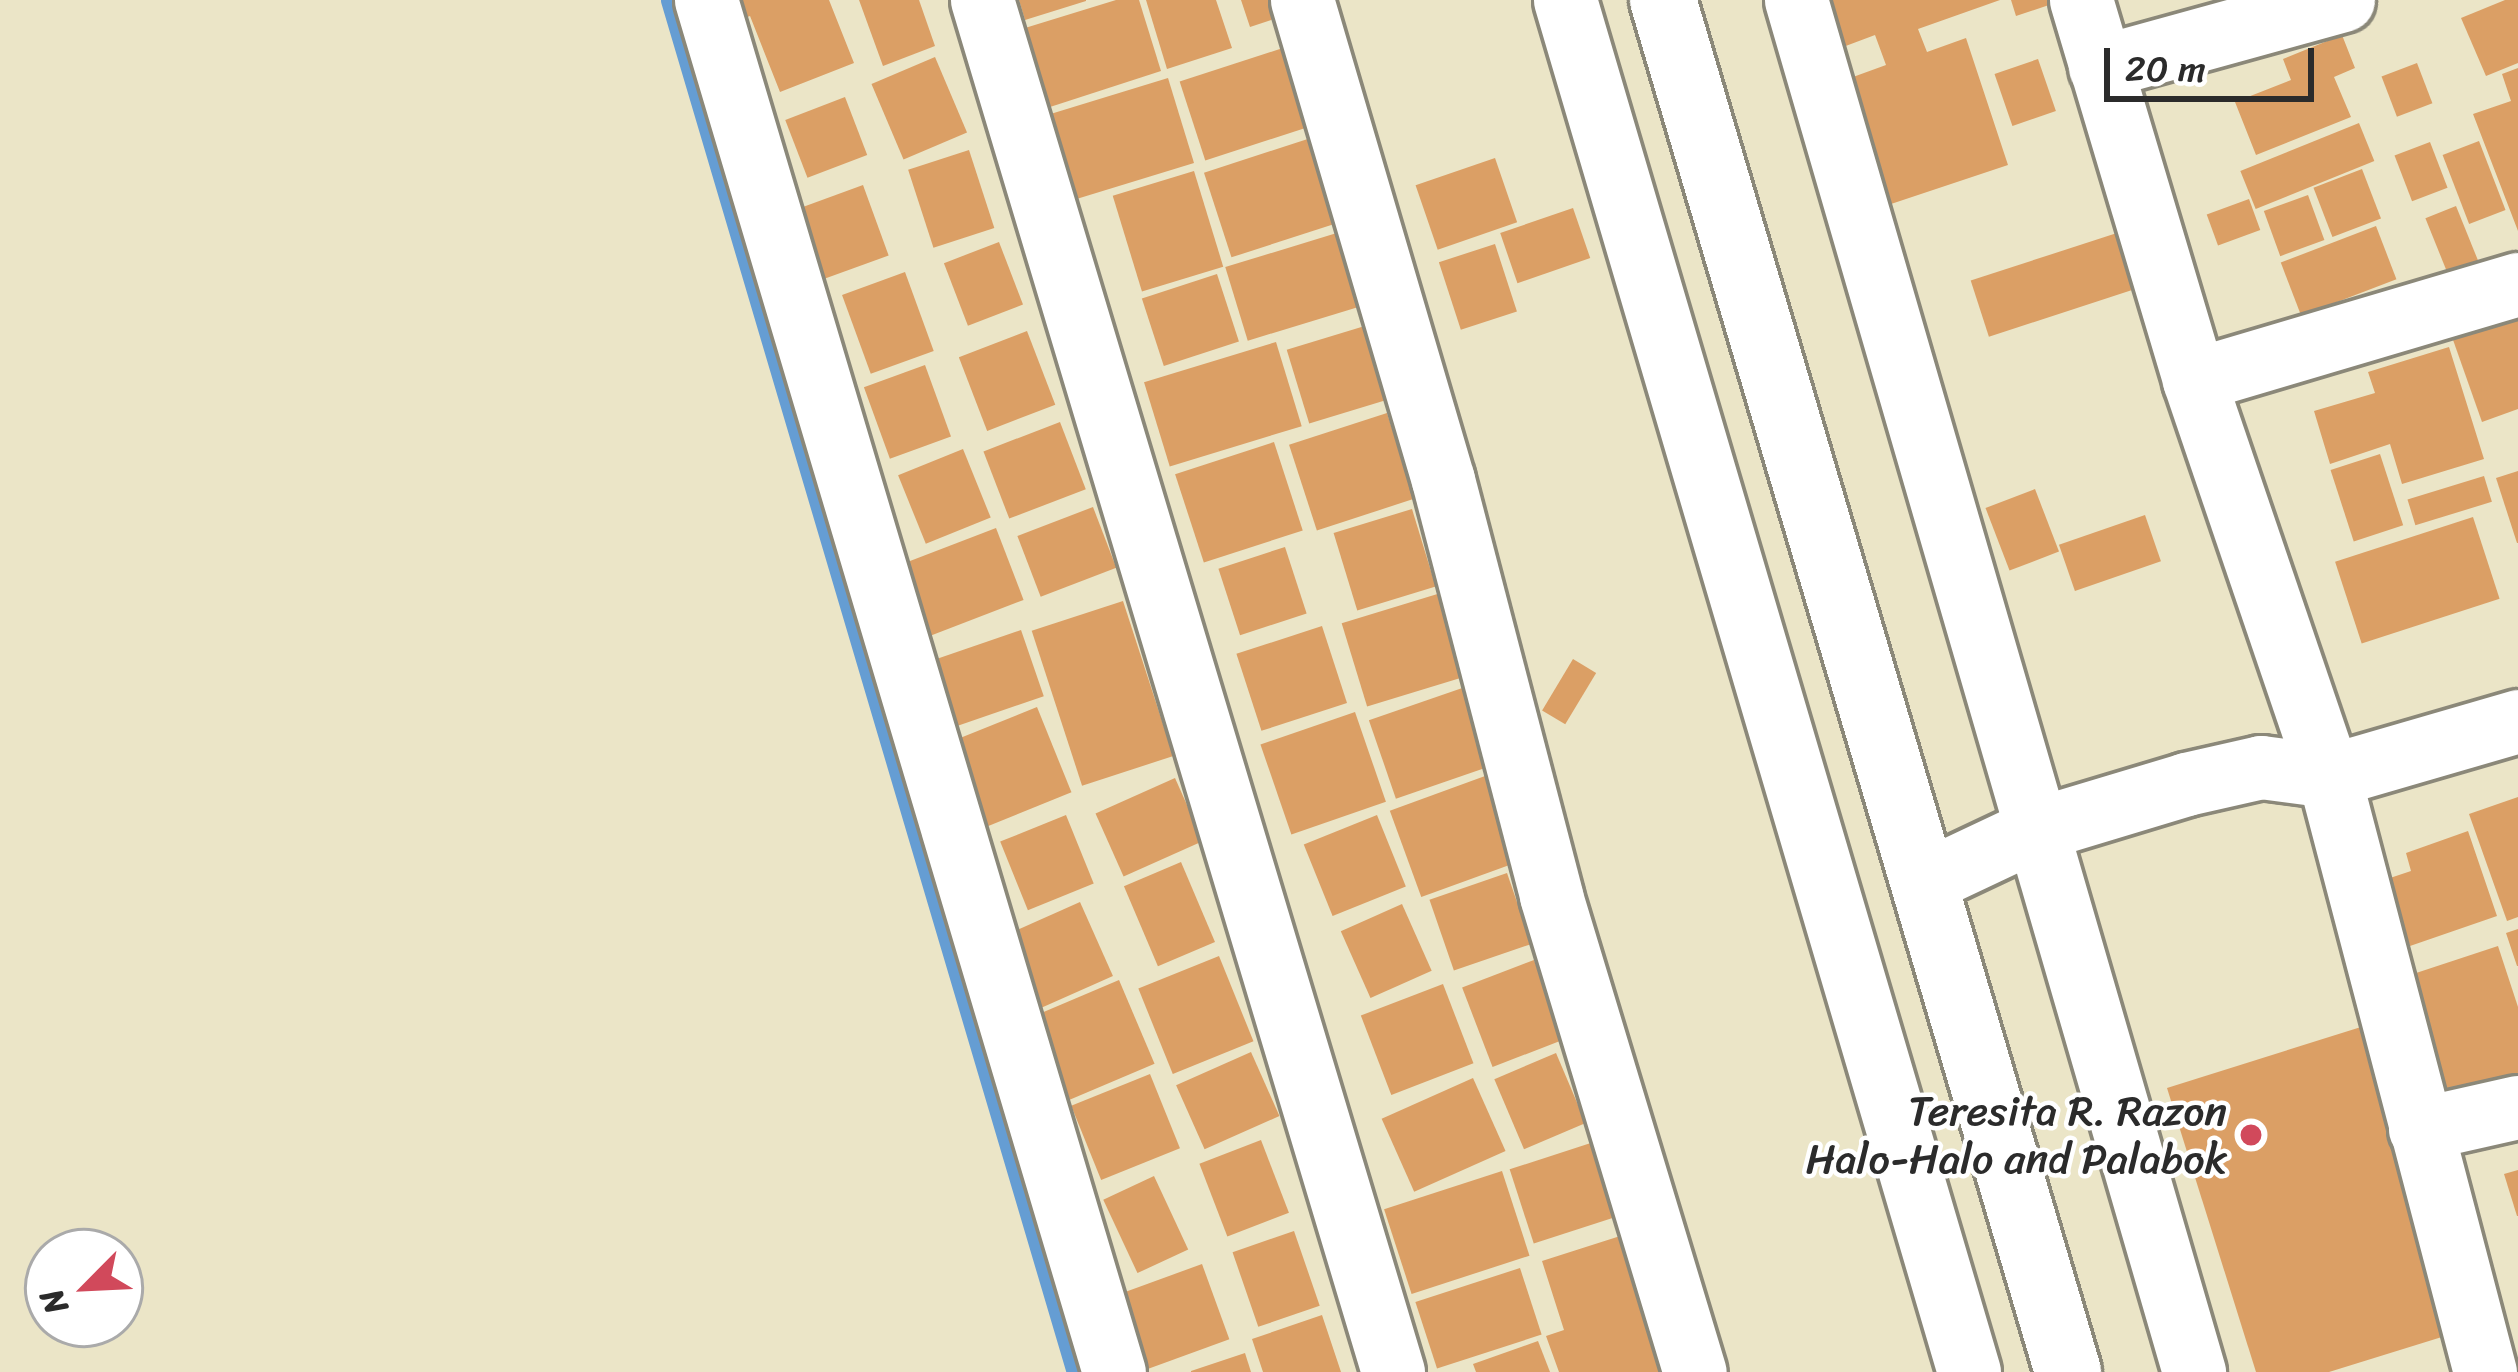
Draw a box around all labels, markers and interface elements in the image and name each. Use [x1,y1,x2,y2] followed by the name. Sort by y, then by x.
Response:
[2110,24,2320,98] scale bar
[2125,37,2206,101] text: 20 m
[1806,1086,2227,1184] place label: Teresita R. Razon Halo-Halo and Palabok
[2238,1122,2264,1148] marker: Teresita R. Razon Halo-Halo and Palabok
[24,1228,144,1348] north arrow
[23,1279,85,1324] text: N

